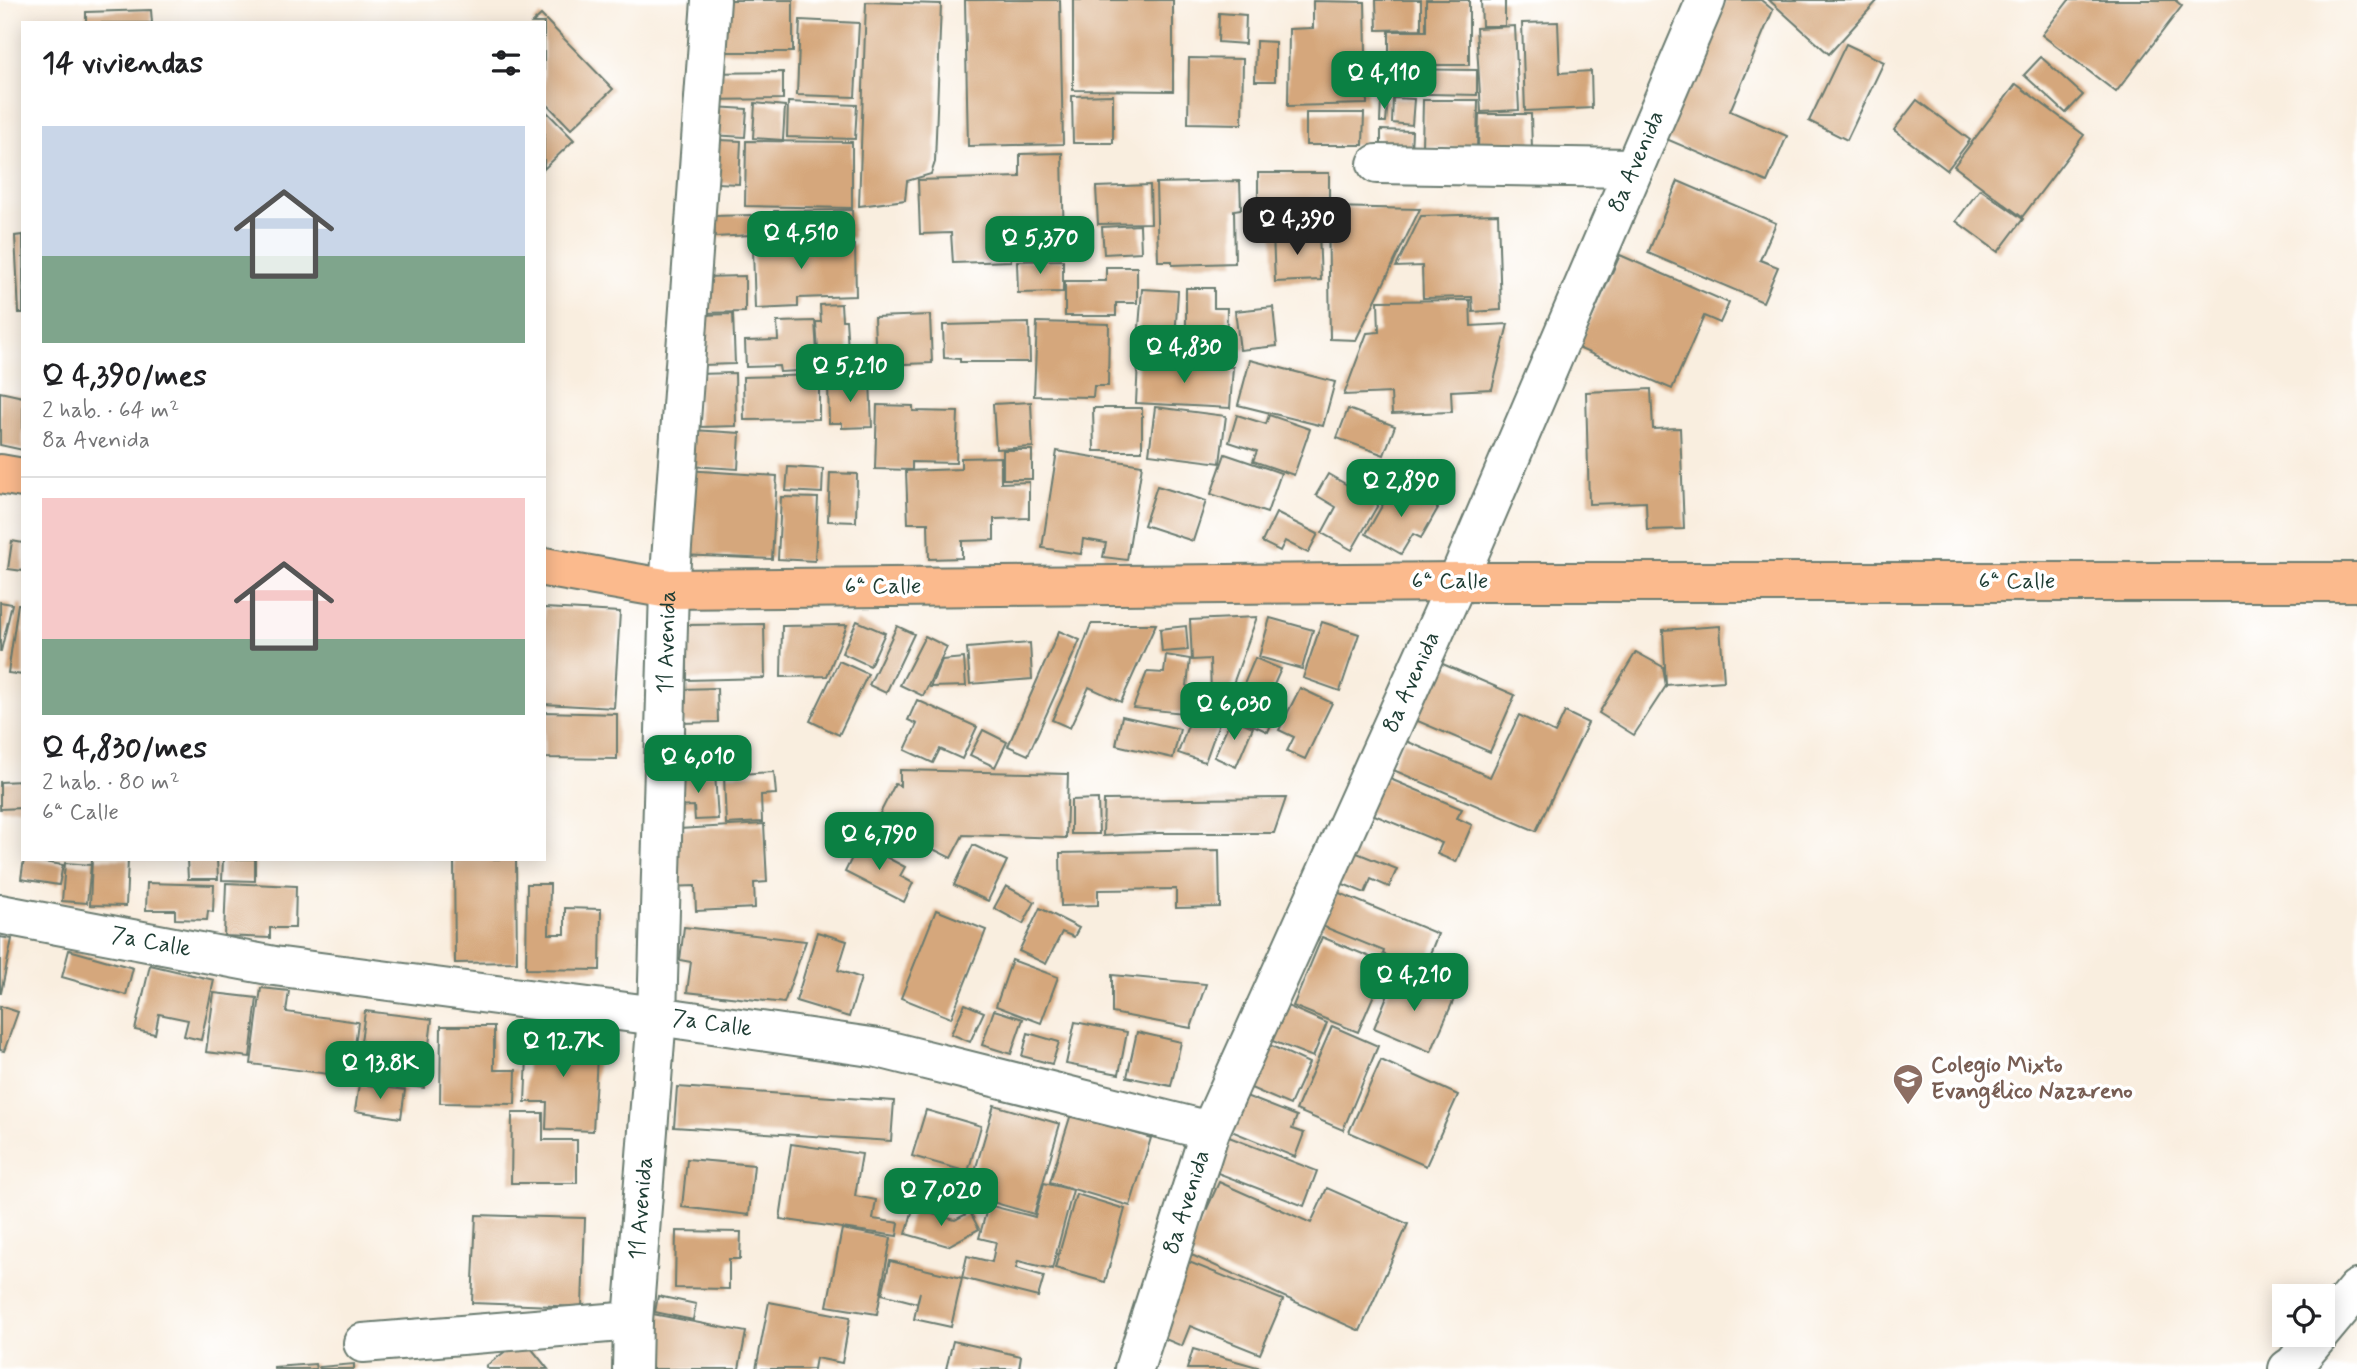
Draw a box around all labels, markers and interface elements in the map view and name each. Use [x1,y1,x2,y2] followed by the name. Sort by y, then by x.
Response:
[42,44,203,83] text: 14 viviendas
[487,44,525,82] icon: filters
[1319,52,1449,111] pin: Q 4,110
[1347,59,1421,89] text: Q 4,110
[1602,106,1672,217] street label: 8a Avenida
[221,171,347,297] icon: home
[1232,198,1362,257] pin: Q 4,390
[1259,205,1335,235] text: Q 4,390
[736,212,866,271] pin: Q 4,510
[975,216,1105,276] pin: Q 5,370
[763,219,839,249] text: Q 4,510
[1001,224,1079,254] text: Q 5,370
[1119,326,1249,385] pin: Q 4,830
[1146,333,1222,363] text: Q 4,830
[785,344,915,404] pin: Q 5,210
[812,352,888,382] text: Q 5,210
[42,357,207,396] text: Q 4,390/mes
[42,396,179,426] text: 2 hab. · 64 m²
[42,426,150,456] text: 8a Avenida
[1336,460,1466,519] pin: Q 2,890
[1362,467,1440,497] text: Q 2,890
[221,543,347,669] icon: home
[1412,567,1488,597] street label: 6ª Calle
[1979,567,2055,597] street label: 6ª Calle
[845,572,921,602] street label: 6ª Calle
[651,590,684,694] street label: 11 Avenida
[1376,627,1448,738] street label: 8a Avenida
[1169,682,1299,742] pin: Q 6,030
[1196,690,1272,720] text: Q 6,030
[42,729,207,768] text: Q 4,830/mes
[633,736,763,795] pin: Q 6,010
[661,743,735,773] text: Q 6,010
[42,768,180,798] text: 2 hab. · 80 m²
[42,798,119,828] text: 6ª Calle
[814,812,944,872] pin: Q 6,790
[841,820,917,850] text: Q 6,790
[109,920,194,965] street label: 7a Calle
[1349,954,1479,1013] pin: Q 4,210
[1376,961,1452,991] text: Q 4,210
[670,1003,755,1045] street label: 7a Calle
[498,1020,628,1079] pin: Q 12.7K
[523,1027,603,1057] text: Q 12.7K
[315,1042,445,1101] pin: Q 13.8K
[341,1049,419,1079] text: Q 13.8K
[1931,1051,2133,1109] place label: Colegio Mixto Evangélico Nazareno
[1891,1062,1925,1106] school or university icon: Colegio Mixto Evangélico Nazareno
[1157,1146,1218,1258] street label: 8a Avenida
[623,1156,661,1261] street label: 11 Avenida
[876,1168,1006,1228] pin: Q 7,020
[900,1176,982,1206] text: Q 7,020
[2272,1284,2335,1347] map controls
[2272,1284,2335,1347] button: locate

